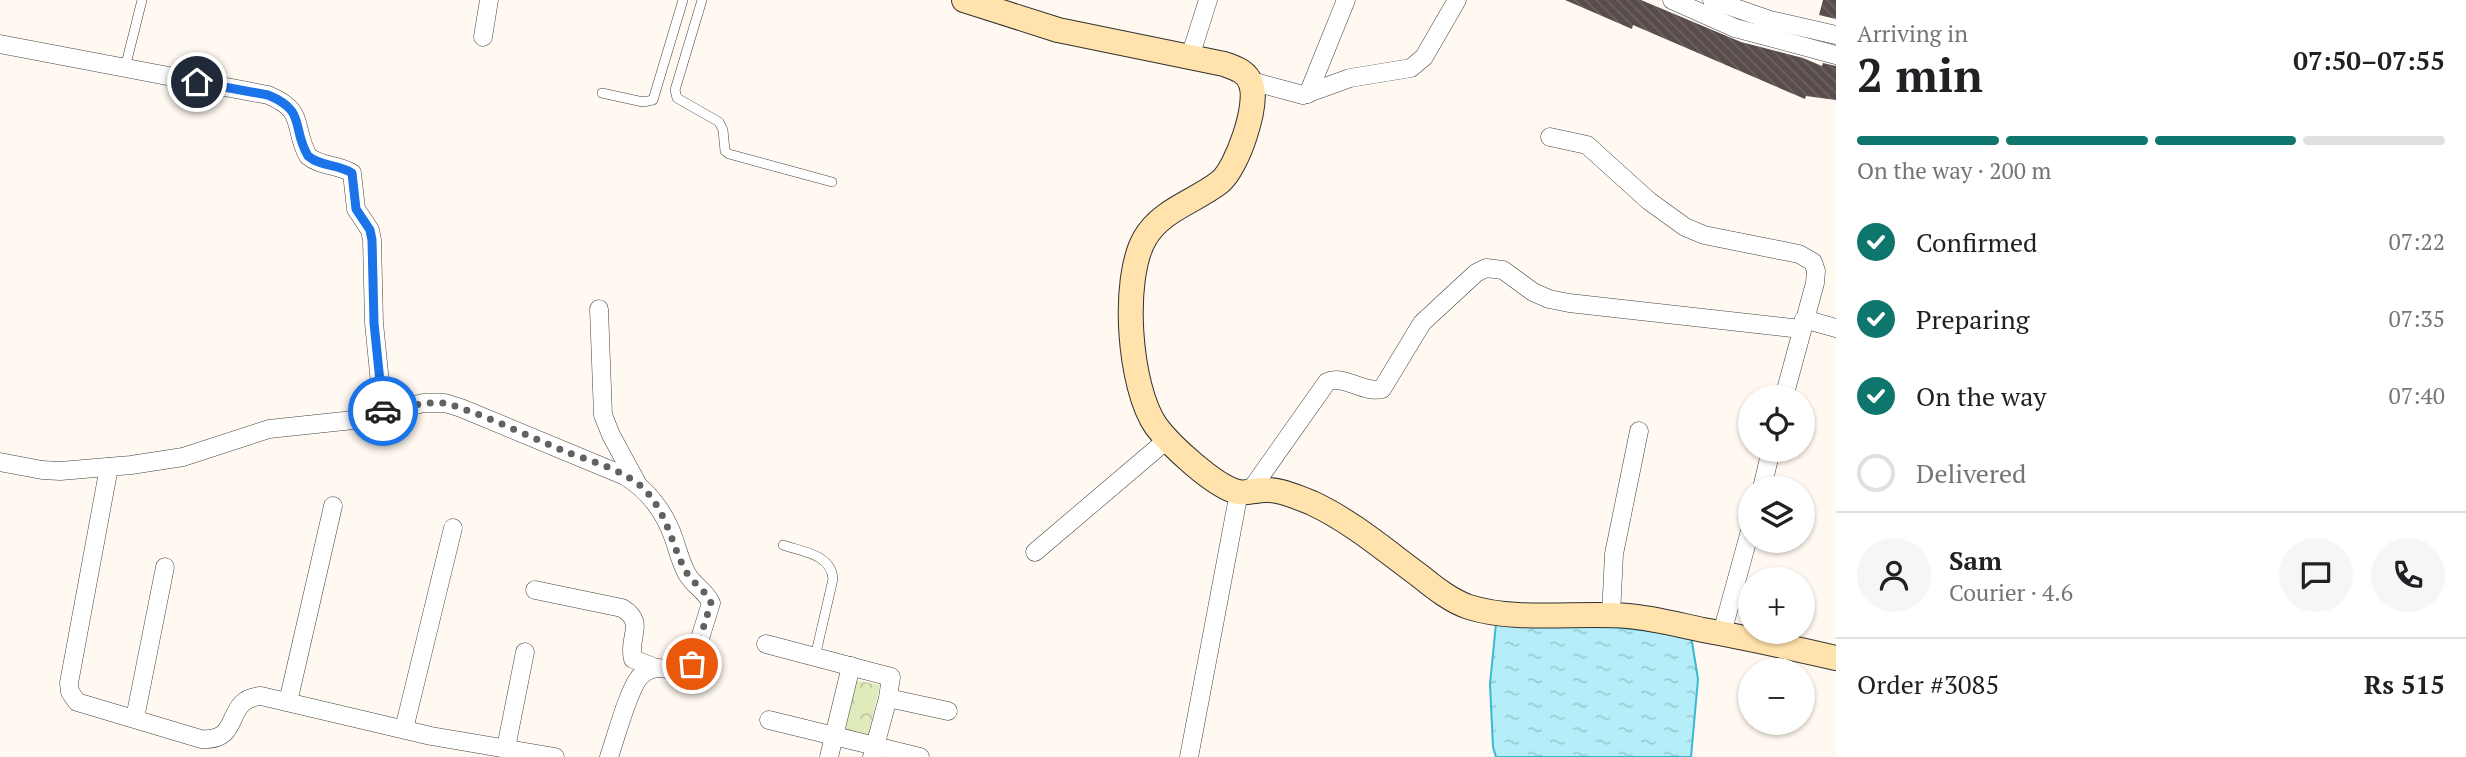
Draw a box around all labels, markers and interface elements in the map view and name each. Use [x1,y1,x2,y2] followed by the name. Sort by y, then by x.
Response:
[1857,18,1968,49] text: Arriving in
[2293,43,2445,77] text: 07:50–07:55
[1857,44,1983,105] text: 2 min
[167,52,227,112] pin
[178,63,216,101] icon: home
[1857,155,2051,186] text: On the way · 200 m
[1857,223,1895,261] icon: check
[1916,225,2037,259] text: Confirmed
[2388,226,2445,257] text: 07:22
[1857,300,1895,338] icon: check
[1916,302,2029,336] text: Preparing
[2388,303,2445,334] text: 07:35
[348,376,418,446] courier
[1857,377,1895,415] icon: check
[1916,379,2047,413] text: On the way
[2388,380,2445,411] text: 07:40
[1738,385,1815,735] map controls
[1738,385,1815,462] button: locate
[364,392,402,430] icon: car
[1916,456,2026,490] text: Delivered
[1738,476,1815,553] button: layers
[1857,538,1931,612] button: person
[2279,538,2353,612] button: chat
[2371,538,2445,612] button: phone
[1949,543,2002,577] text: Sam
[1738,567,1815,644] button: +
[1949,577,2073,608] text: Courier · 4.6
[662,634,722,694] pin
[673,645,711,683] icon: bag
[1738,658,1815,735] button: −
[1857,667,1999,701] text: Order #3085
[2364,667,2445,701] text: Rs 515

